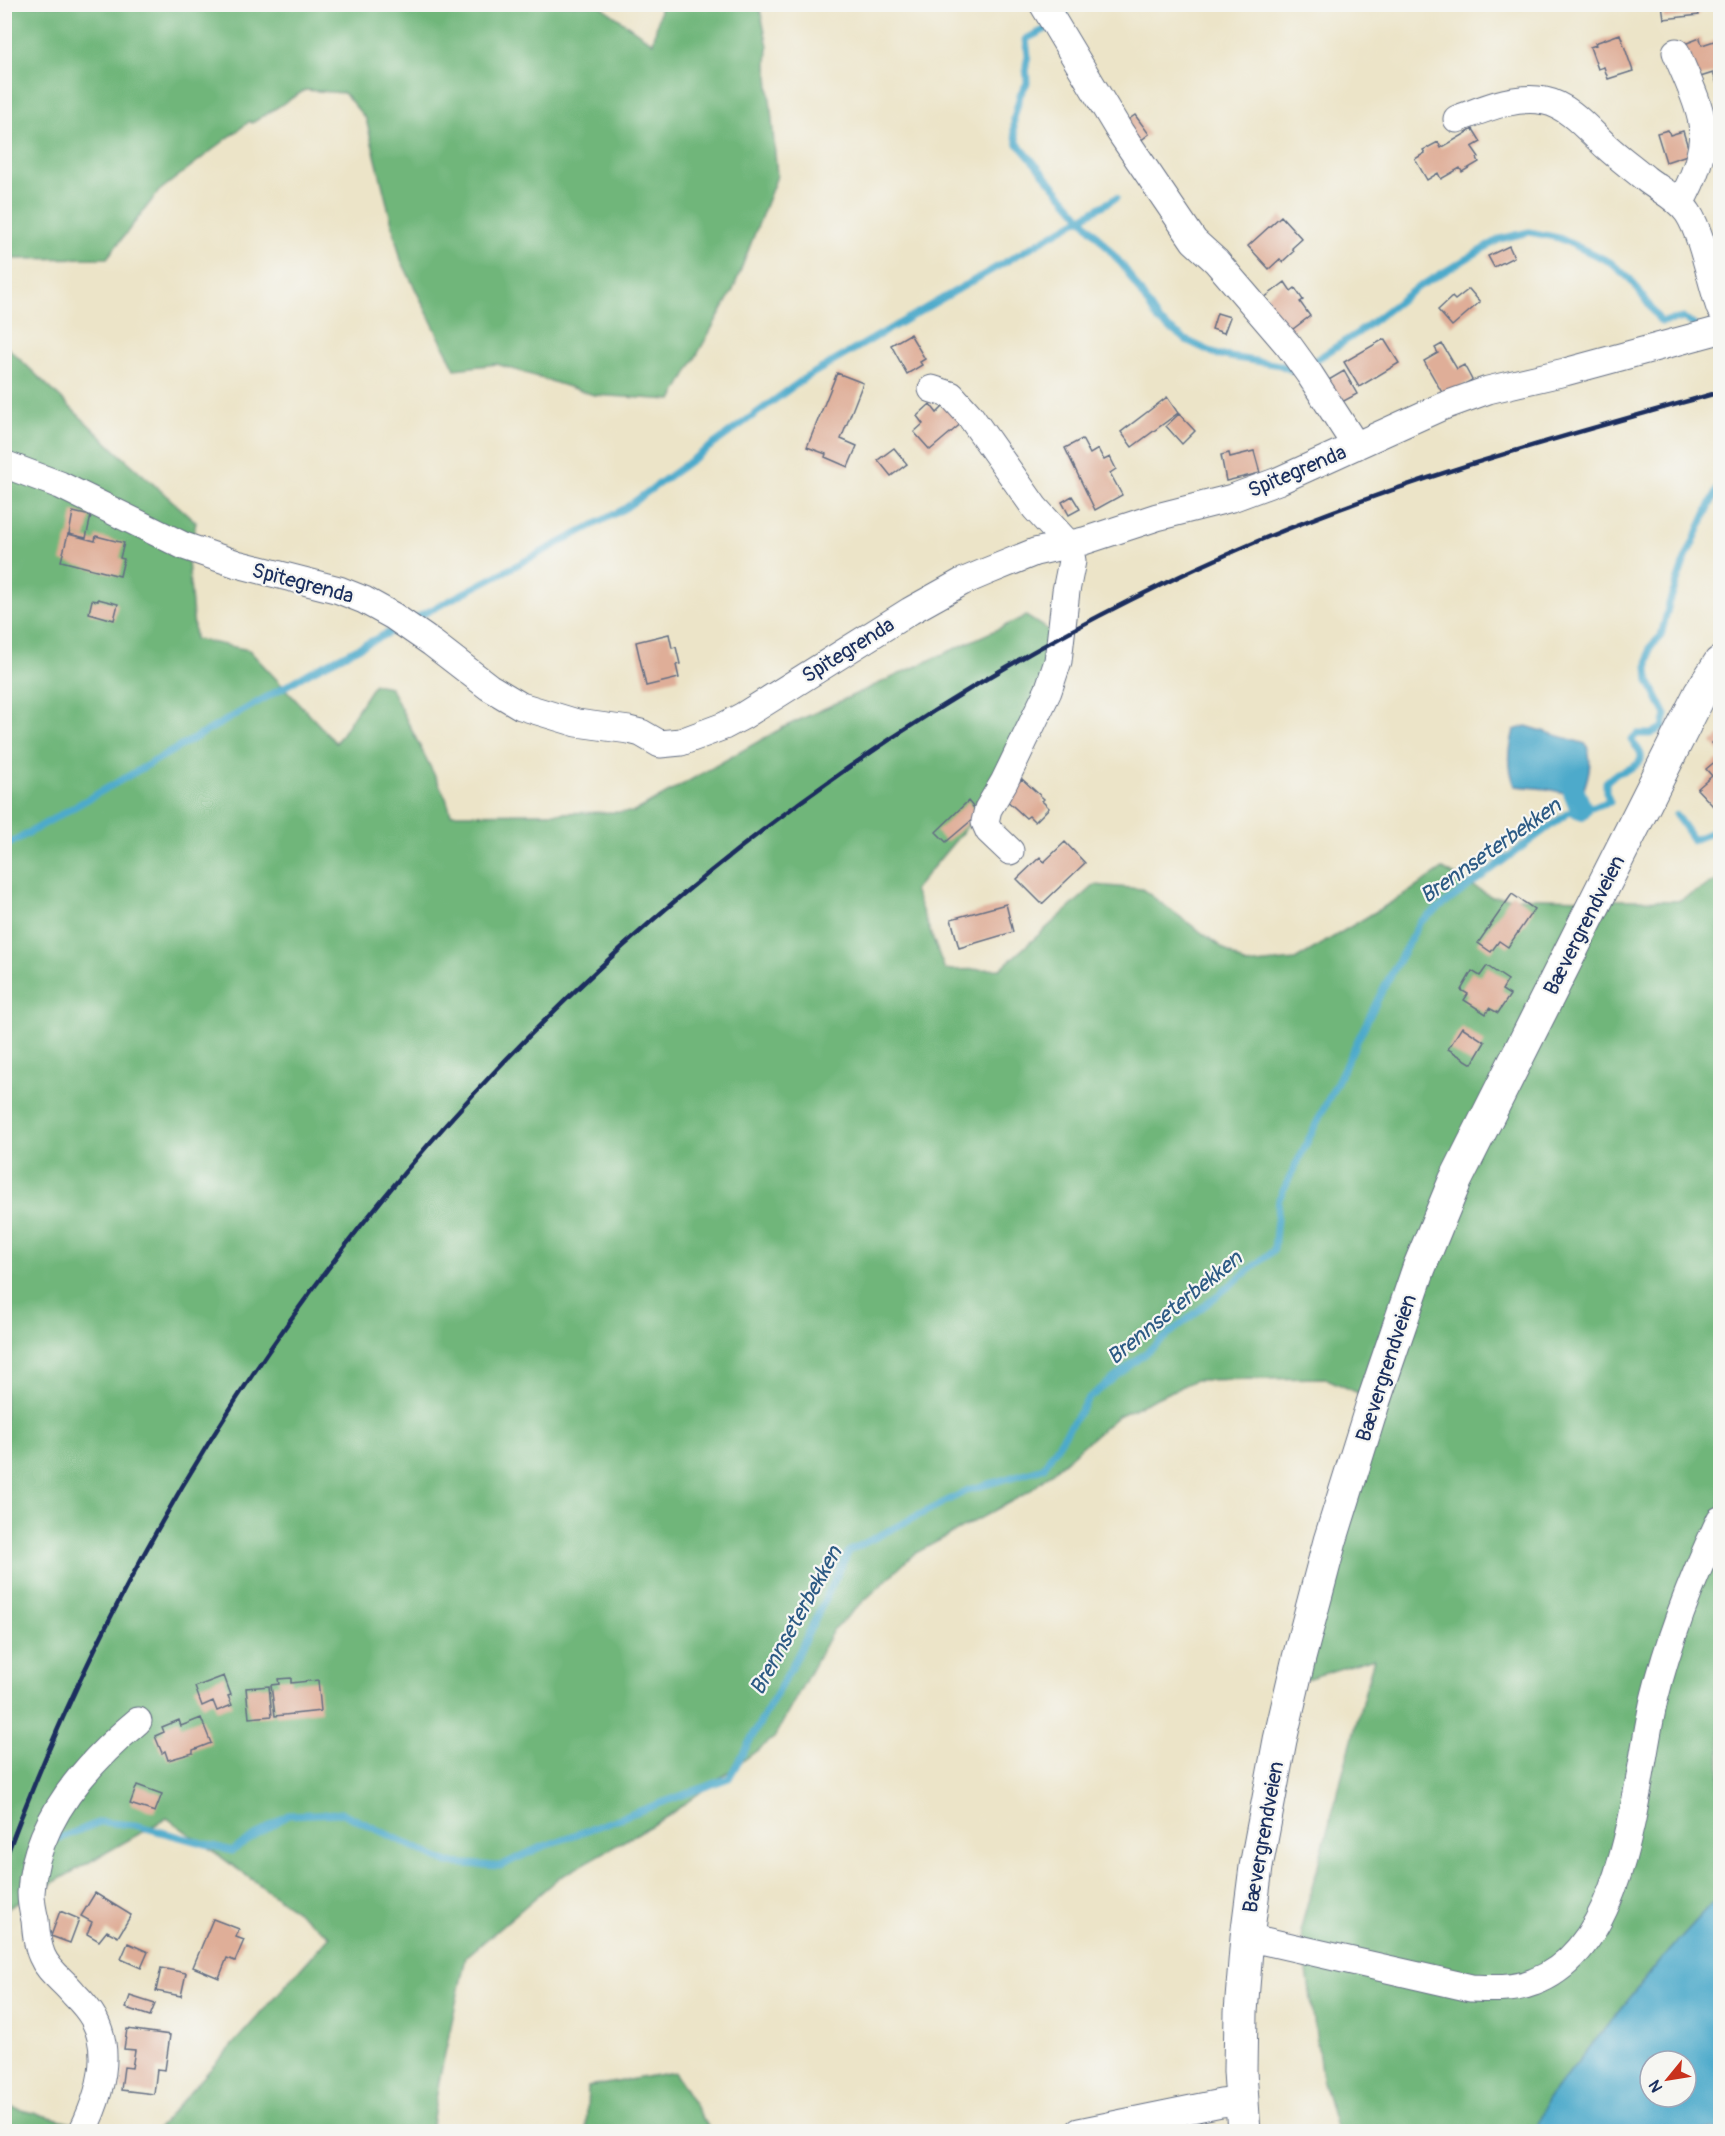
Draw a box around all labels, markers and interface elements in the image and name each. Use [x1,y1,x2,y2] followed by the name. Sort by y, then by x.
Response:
[1244,439,1350,504] street label: Spitegrenda
[249,557,357,610] street label: Spitegrenda
[797,611,900,689] street label: Spitegrenda
[1415,791,1568,910] water label: Brennseterbekken
[1538,851,1631,1000] street label: Bævergrendveien
[1101,1244,1249,1371] water label: Brennseterbekken
[1350,1291,1423,1445] street label: Bævergrendveien
[743,1540,849,1700] water label: Brennseterbekken
[1237,1759,1290,1915] street label: Bævergrendveien
[1638,2049,1698,2109] north arrow
[1644,2076,1667,2096] text: N

